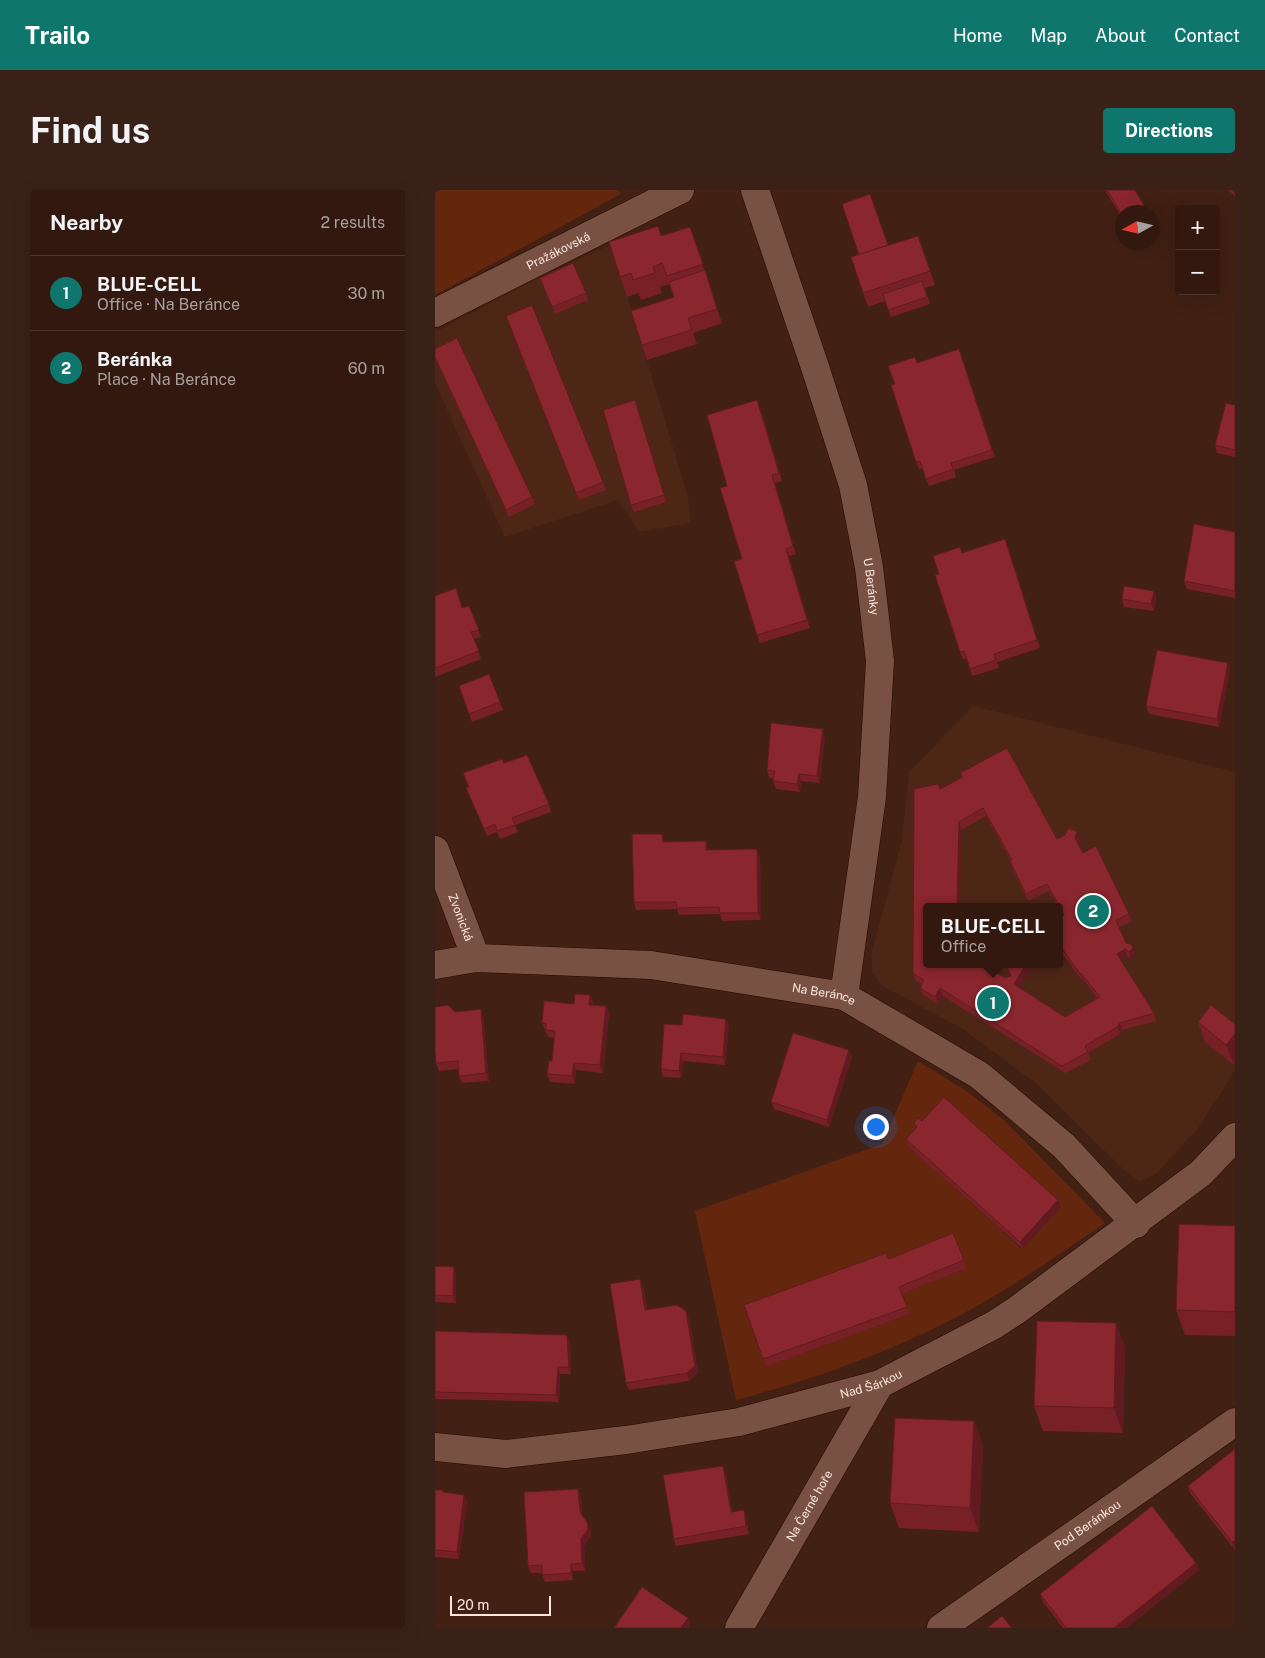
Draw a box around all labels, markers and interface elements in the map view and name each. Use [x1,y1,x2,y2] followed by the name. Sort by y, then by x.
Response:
[25,21,90,49] text: Trailo
[953,25,1003,46] text: Home
[1031,25,1067,46] text: Map
[1095,25,1146,46] text: About
[1174,25,1240,46] text: Contact
[1103,108,1235,153] button: Directions
[30,110,150,151] text: Find us
[1115,205,1160,250] north arrow
[1175,205,1220,295] map controls
[1175,205,1220,250] button: +
[50,210,123,235] text: Nearby
[320,213,385,232] text: 2 results
[524,229,593,273] street label: Pražákovská
[1175,250,1220,295] button: −
[97,273,201,295] text: BLUE-CELL
[63,284,69,303] text: 1
[348,284,385,303] text: 30 m
[97,295,240,314] text: Office · Na Beránce
[97,348,172,370] text: Beránka
[61,359,71,378] text: 2
[348,359,385,378] text: 60 m
[97,370,236,389] text: Place · Na Beránce
[860,557,882,616] street label: U Beránky
[445,892,476,943] street label: Zvonická
[1077,892,1109,930] pin: 2
[923,903,1063,968] popup
[941,915,1045,937] text: BLUE-CELL
[941,937,986,956] text: Office
[791,981,858,1008] street label: Na Beránce
[977,984,1009,1022] pin: 1
[863,1114,889,1140] your location
[838,1367,905,1401] street label: Nad Šárkou
[783,1468,836,1544] street label: Na Černé hoře
[1052,1497,1123,1553] street label: Pod Beránkou
[450,1593,551,1616] scale bar
[457,1597,489,1613] text: 20 m

